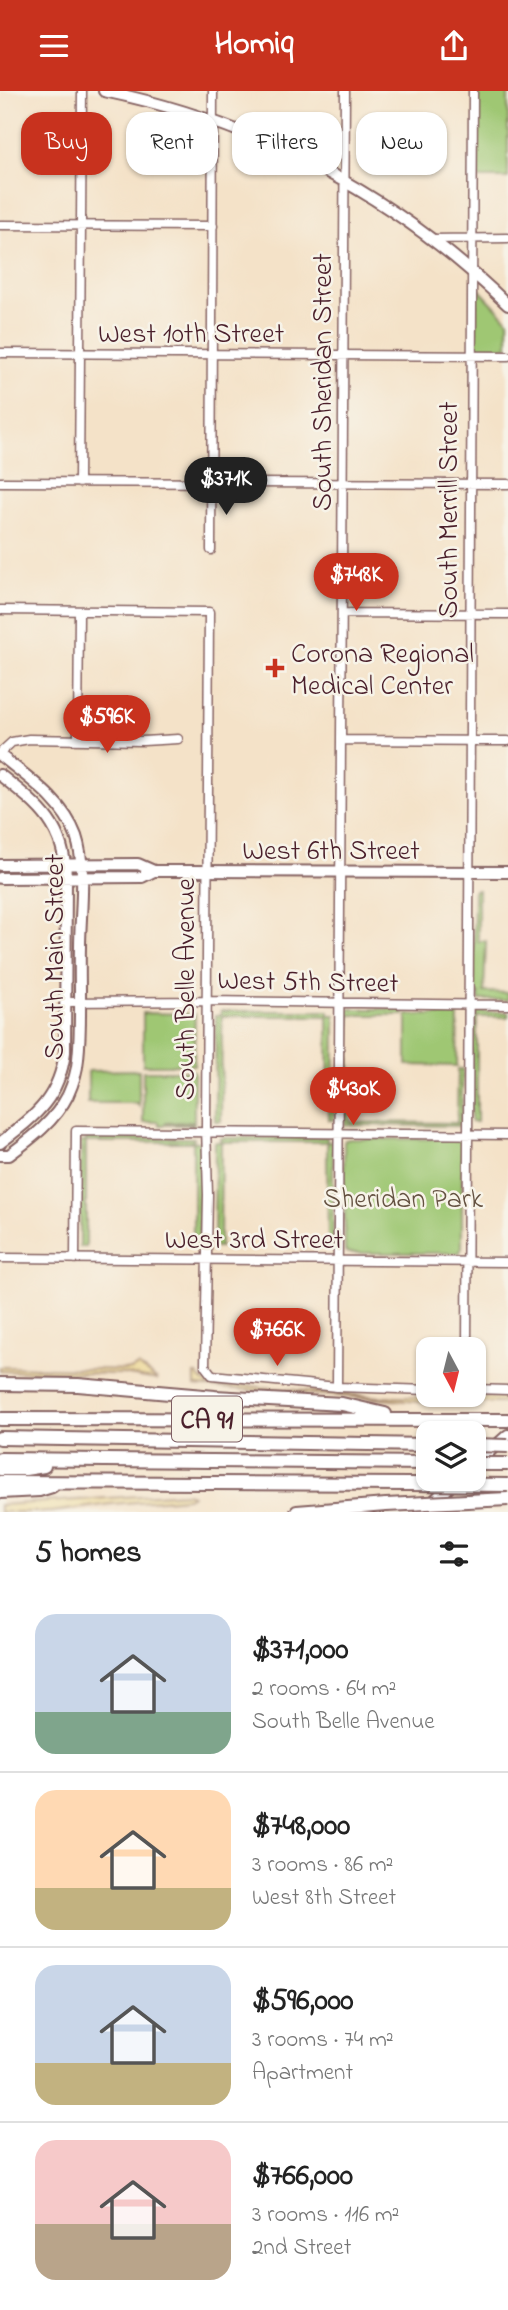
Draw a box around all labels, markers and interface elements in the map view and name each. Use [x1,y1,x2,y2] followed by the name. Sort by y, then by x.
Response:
[214,22,294,69] text: Homiq
[35,27,73,65] icon: menu
[435,27,473,65] icon: share
[21,112,112,175] chip: Buy
[126,112,218,175] chip: Rent
[232,112,342,175] chip: Filters
[356,112,447,175] chip: New
[304,253,345,511] street label: South Sheridan Street
[98,315,284,356] street label: West 10th Street
[430,401,471,619] street label: South Merrill Street
[177,457,275,517] pin: $371K
[200,463,252,496] text: $371K
[307,553,405,613] pin: $748K
[330,559,382,592] text: $748K
[291,635,474,708] place label: Corona Regional Medical Center
[265,658,285,678] marker: Corona Regional Medical Center
[58,695,156,755] pin: $596K
[79,701,135,734] text: $596K
[242,832,420,873] street label: West 6th Street
[36,854,77,1060] street label: South Main Street
[167,877,208,1100] street label: South Belle Avenue
[217,961,399,1006] street label: West 5th Street
[304,1067,402,1127] pin: $430K
[326,1073,380,1106] text: $430K
[323,1180,484,1221] park label: Sheridan Park
[165,1221,343,1262] street label: West 3rd Street
[228,1309,326,1368] pin: $766K
[250,1314,304,1347] text: $766K
[416,1337,486,1407] north arrow
[416,1337,486,1491] map controls
[172,1397,242,1441] road number: CA 91
[416,1421,486,1491] button: layers
[35,1532,142,1576] text: 5 homes
[435,1535,473,1573] icon: filters
[252,1629,348,1673] text: $371,000
[91,1642,175,1726] icon: home
[252,1673,396,1706] text: 2 rooms · 64 m²
[252,1706,435,1739] text: South Belle Avenue
[252,1805,350,1849] text: $748,000
[91,1818,175,1902] icon: home
[252,1849,393,1882] text: 3 rooms · 86 m²
[252,1882,396,1915] text: West 8th Street
[252,1980,354,2024] text: $596,000
[91,1993,175,2077] icon: home
[252,2024,394,2057] text: 3 rooms · 74 m²
[252,2057,353,2090] text: Apartment
[252,2155,353,2199] text: $766,000
[91,2168,175,2252] icon: home
[252,2199,399,2232] text: 3 rooms · 116 m²
[252,2232,351,2265] text: 2nd Street

